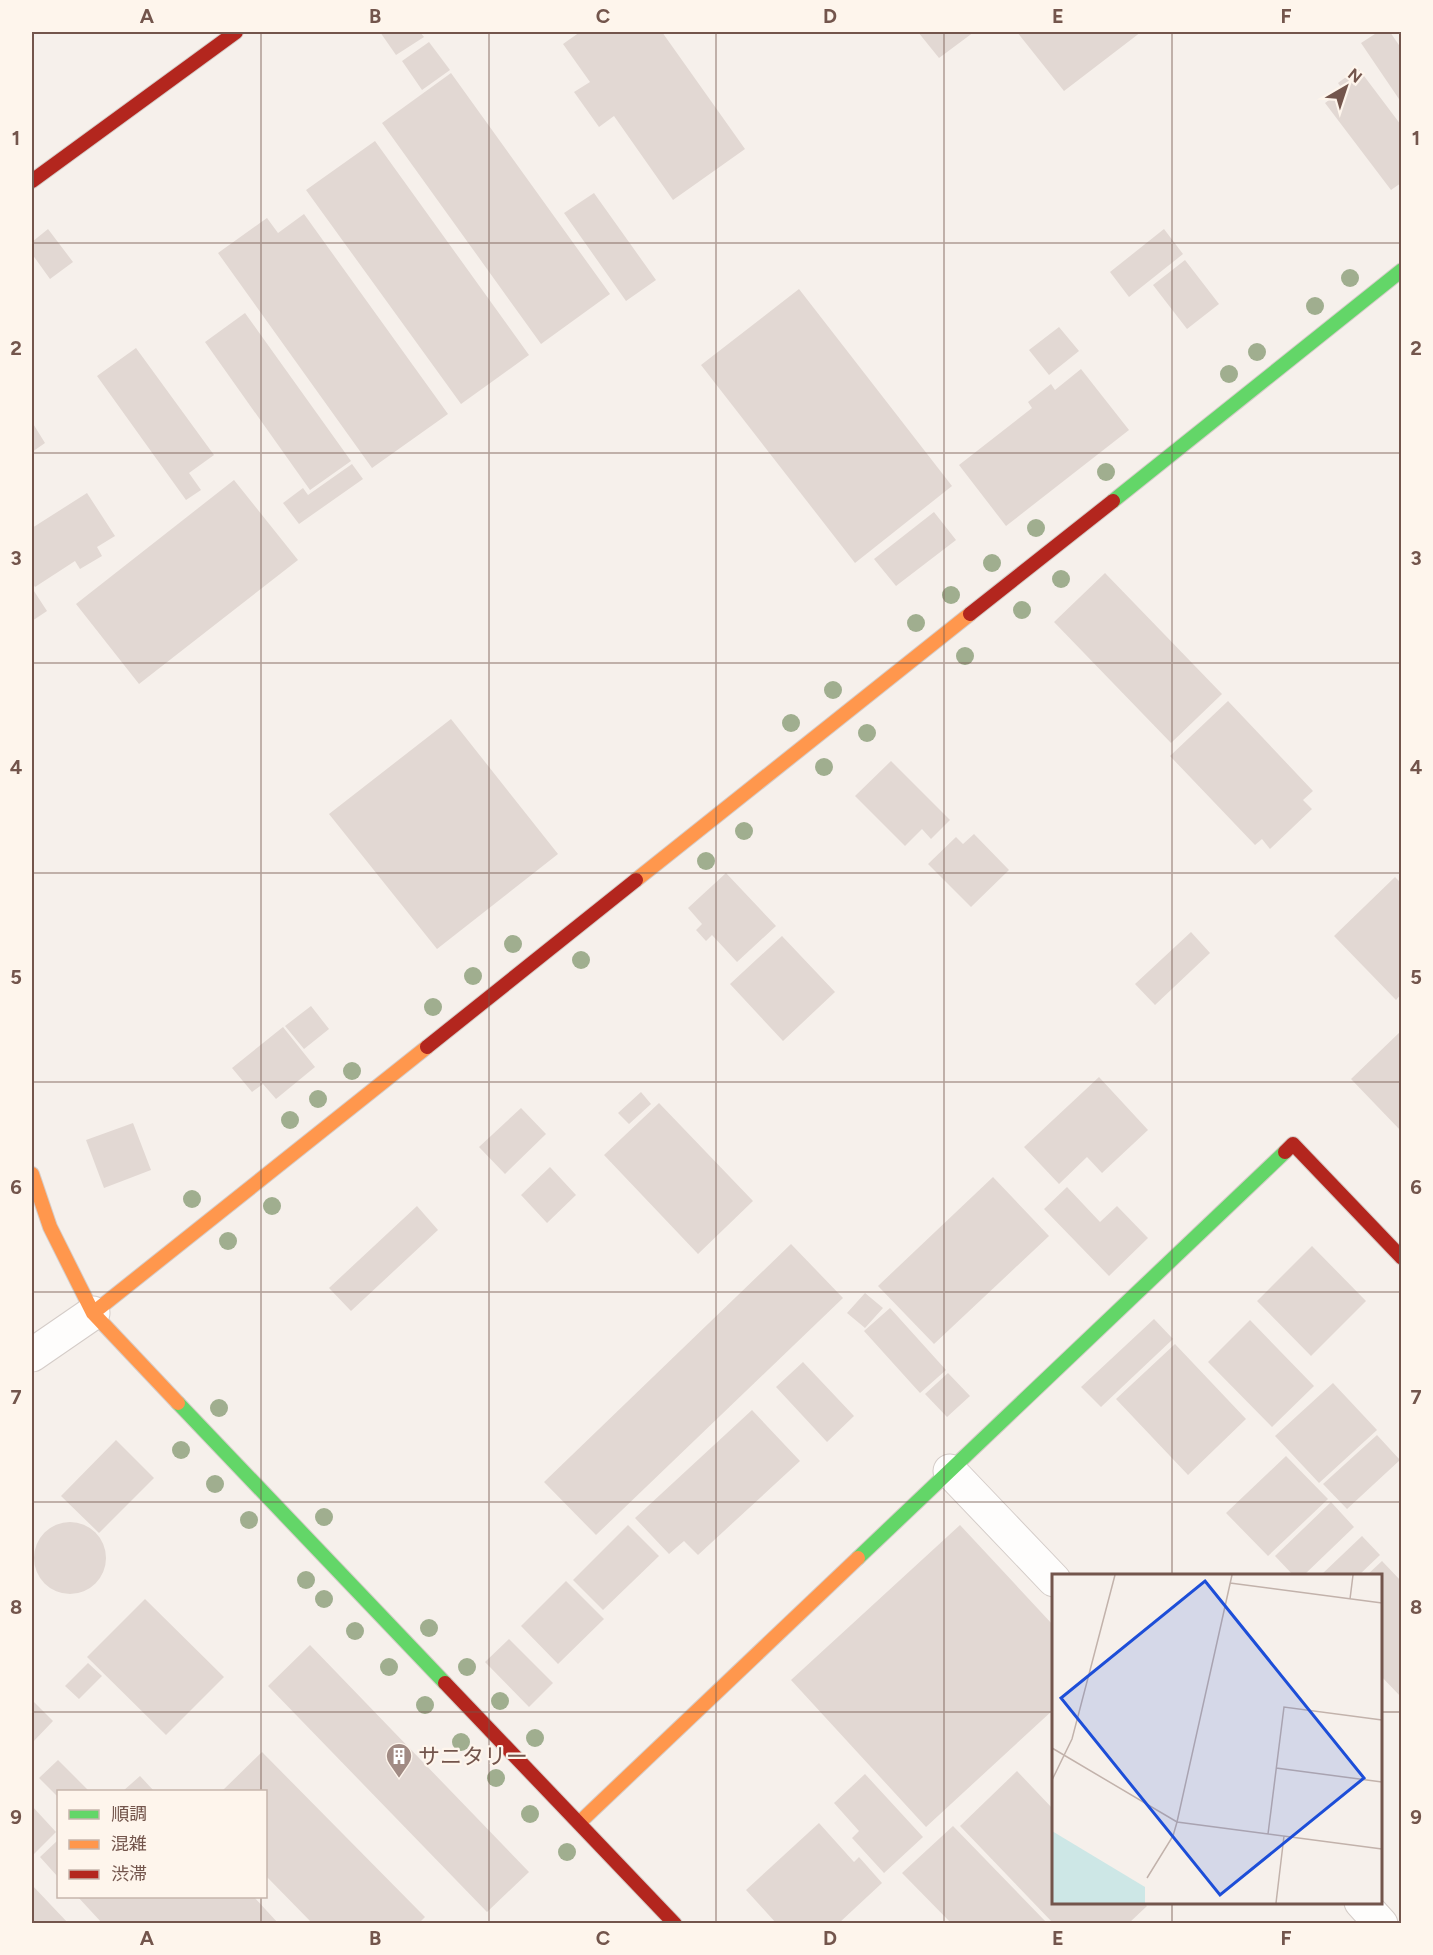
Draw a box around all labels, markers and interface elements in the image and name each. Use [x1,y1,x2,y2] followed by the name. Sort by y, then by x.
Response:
[140,4,155,28] text: A
[369,4,381,28] text: B
[596,4,610,28] text: C
[823,4,837,28] text: D
[1052,4,1064,28] text: E
[1280,4,1292,28] text: F
[1316,57,1376,117] north arrow
[1344,64,1366,87] text: N
[12,126,20,150] text: 1
[1412,126,1420,150] text: 1
[10,336,22,360] text: 2
[1410,336,1422,360] text: 2
[10,546,22,570] text: 3
[1410,546,1422,570] text: 3
[10,755,23,779] text: 4
[1410,755,1423,779] text: 4
[10,965,22,989] text: 5
[1410,965,1422,989] text: 5
[10,1175,22,1199] text: 6
[1410,1175,1422,1199] text: 6
[10,1385,22,1409] text: 7
[1410,1385,1422,1409] text: 7
[1052,1574,1382,1904] inset map
[10,1595,22,1619] text: 8
[1410,1595,1422,1619] text: 8
[384,1741,414,1779] building icon: サニタリー
[418,1743,528,1770] place label: サニタリー
[57,1790,267,1898] legend
[111,1803,147,1825] text: 順調
[10,1805,22,1829] text: 9
[1410,1805,1422,1829] text: 9
[111,1833,147,1855] text: 混雑
[111,1863,147,1885] text: 渋滞
[140,1926,155,1950] text: A
[369,1926,381,1950] text: B
[596,1926,610,1950] text: C
[823,1926,837,1950] text: D
[1052,1926,1064,1950] text: E
[1280,1926,1292,1950] text: F

